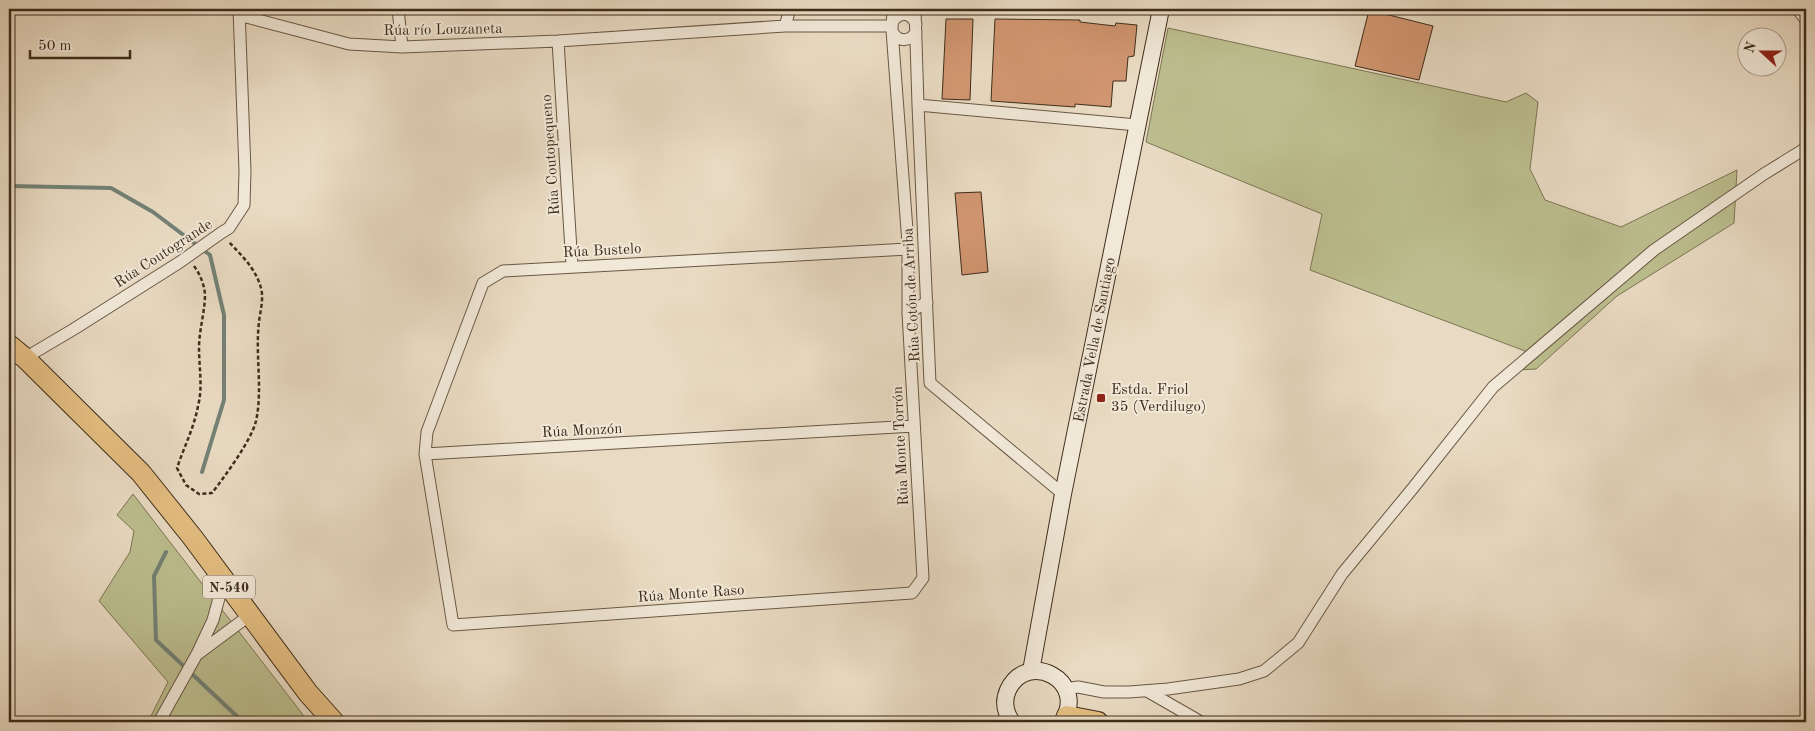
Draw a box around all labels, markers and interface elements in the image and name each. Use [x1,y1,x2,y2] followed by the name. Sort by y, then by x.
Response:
[383,22,503,39] street label: Rúa río Louzaneta
[30,28,130,60] scale bar
[1738,28,1788,78] north arrow
[38,39,72,54] text: 50 m
[1742,40,1759,55] text: N
[540,94,563,216] street label: Rúa Coutopequeno
[112,217,215,291] street label: Rúa Coutogrande
[901,227,924,363] street label: Rúa Cotón de Arriba
[562,242,642,261] street label: Rúa Bustelo
[1072,256,1119,424] street label: Estrada Vella de Santiago
[1111,383,1206,415] place label: Estda. Friol 35 (Verdilugo)
[891,386,912,506] street label: Rúa Monte Torrón
[1095,392,1107,404] marker: Estda. Friol 35 (Verdilugo)
[541,422,623,441] street label: Rúa Monzón
[203,576,255,598] road number: N-540
[637,583,745,606] street label: Rúa Monte Raso

